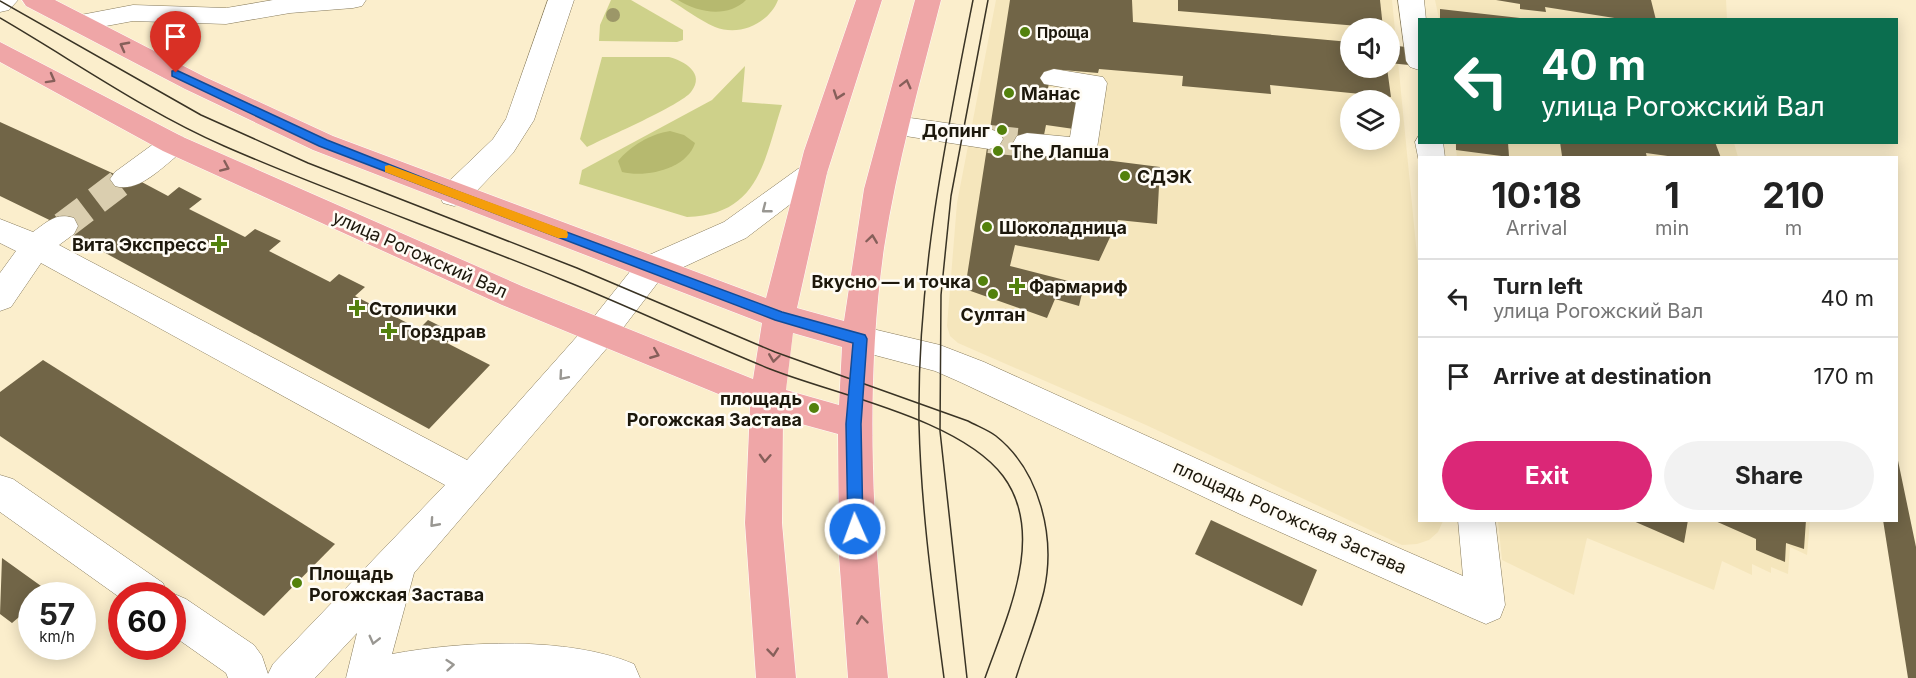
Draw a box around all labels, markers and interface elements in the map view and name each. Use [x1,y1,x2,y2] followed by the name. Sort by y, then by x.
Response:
[150,11,201,73] pin
[1340,18,1400,150] map controls
[1340,18,1400,78] button: sound
[159,20,192,53] icon: arrive
[1037,23,1089,42] place label: Проща
[1018,25,1032,39] marker: Проща
[1541,39,1646,90] text: 40 m
[120,42,131,54] one-way arrow
[1442,42,1520,120] icon: left
[45,72,55,83] one-way arrow
[899,80,912,90] one-way arrow
[1021,83,1080,104] place label: Манас
[1002,86,1016,100] marker: Манас
[833,89,845,100] one-way arrow
[1340,90,1400,150] button: layers
[1541,90,1825,123] text: улица Рогожский Вал
[922,120,990,141] place label: Допинг
[995,123,1009,137] marker: Допинг
[1010,141,1109,162] place label: The Лапша
[991,144,1005,158] marker: The Лапша
[219,160,230,172] one-way arrow
[1137,166,1192,187] place label: СДЭК
[1118,169,1132,183] marker: СДЭК
[1491,173,1582,217] text: 10:18
[1664,173,1680,217] text: 1
[1762,173,1825,217] text: 210
[761,201,772,212] one-way arrow
[329,206,511,302] street label: улица Рогожский Вал
[1506,216,1567,240] text: Arrival
[1655,216,1689,240] text: min
[1785,216,1802,240] text: m
[999,217,1127,238] place label: Шоколадница
[980,220,994,234] marker: Шоколадница
[72,234,207,255] place label: Вита Экспресс
[865,235,877,244] one-way arrow
[212,237,226,251] marker: Вита Экспресс
[811,271,971,292] place label: Вкусно — и точка
[1493,273,1583,299] text: Turn left
[976,274,990,288] marker: Вкусно — и точка
[1029,276,1128,297] place label: Фармариф
[1010,279,1024,293] marker: Фармариф
[1442,282,1475,315] icon: left
[1820,285,1874,311] text: 40 m
[986,287,1000,301] marker: Султан
[369,298,457,319] place label: Столички
[1493,299,1703,323] text: улица Рогожский Вал
[350,301,364,315] marker: Столички
[961,304,1025,325] place label: Султан
[401,321,486,342] place label: Горздрав
[382,324,396,338] marker: Горздрав
[649,347,660,359] one-way arrow
[769,353,781,363] one-way arrow
[1442,360,1475,393] icon: arrive
[1493,363,1712,389] text: Arrive at destination
[1814,363,1874,389] text: 170 m
[559,369,570,380] one-way arrow
[627,388,802,430] place label: площадь Рогожская Застава
[807,401,821,415] marker: площадь Рогожская Застава
[1442,441,1652,510] button: Exit
[1664,441,1874,510] button: Share
[758,453,771,462] one-way arrow
[1170,456,1410,578] street label: площадь Рогожская Застава
[823,497,887,561] position arrow
[430,516,441,527] one-way arrow
[309,563,484,605] place label: Площадь Рогожская Застава
[290,576,304,590] marker: Площадь Рогожская Застава
[108,582,186,660] speed limit sign: 60
[39,596,75,632] text: 57
[856,615,869,624] one-way arrow
[39,627,75,646] text: km/h
[369,635,382,645] one-way arrow
[766,648,779,657] one-way arrow
[446,659,455,672] one-way arrow

